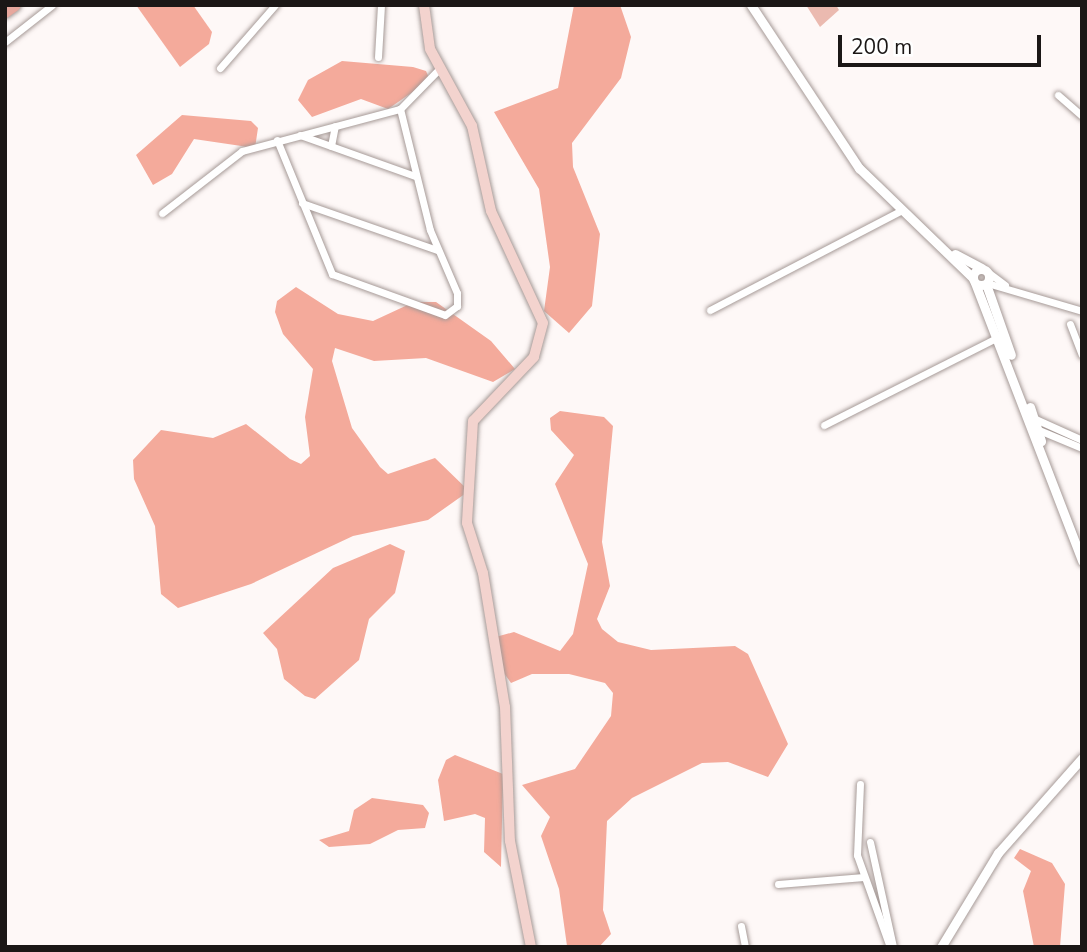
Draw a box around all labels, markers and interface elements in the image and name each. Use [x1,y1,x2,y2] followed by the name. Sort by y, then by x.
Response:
[842,21,1045,65] scale bar
[851,33,912,61] text: 200 m

